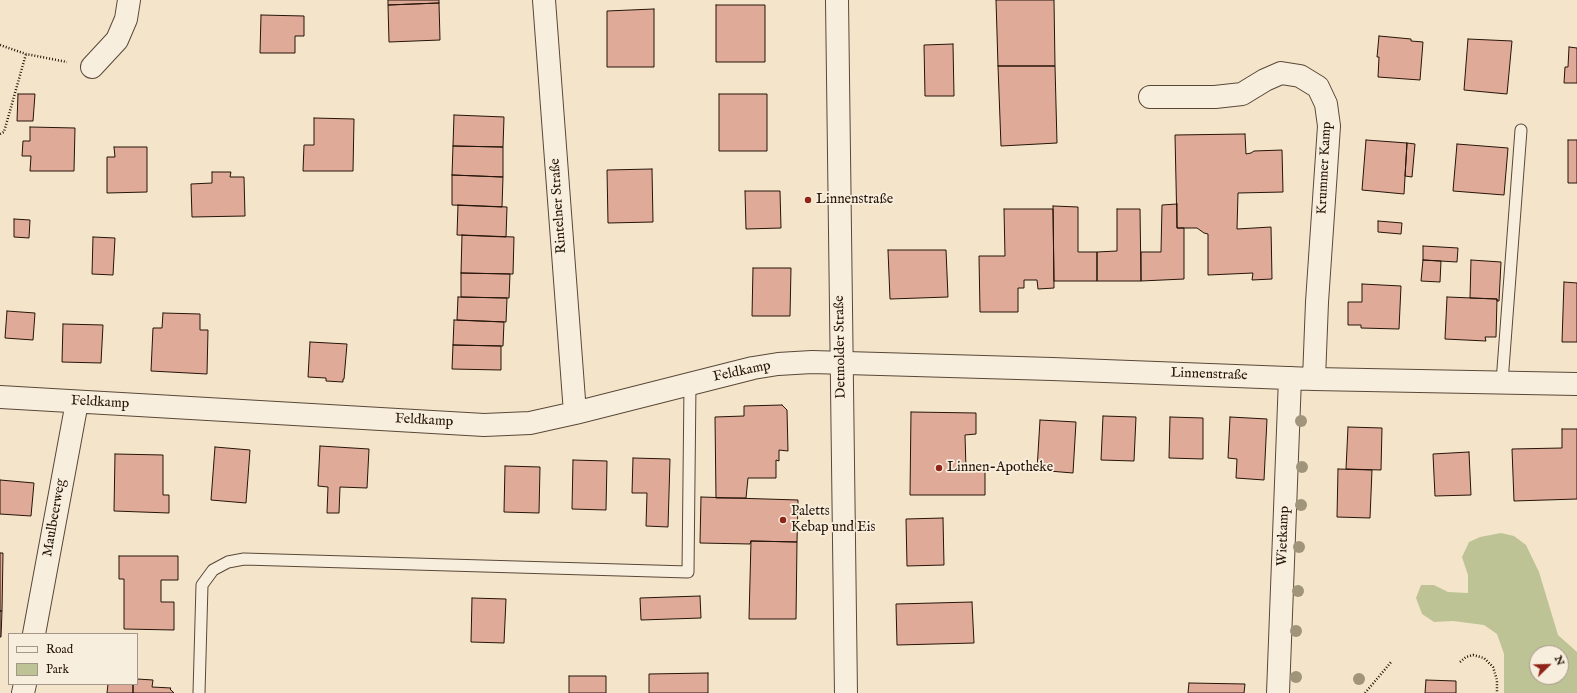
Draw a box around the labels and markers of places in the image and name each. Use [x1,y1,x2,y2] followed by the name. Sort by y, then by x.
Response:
[816,192,893,208] place label: Linnenstraße
[803,195,813,205] marker: Linnenstraße
[947,460,1053,476] place label: Linnen-Apotheke
[934,463,944,473] marker: Linnen-Apotheke
[791,504,875,536] place label: Paletts Kebap und Eis
[778,515,788,525] marker: Paletts Kebap und Eis

